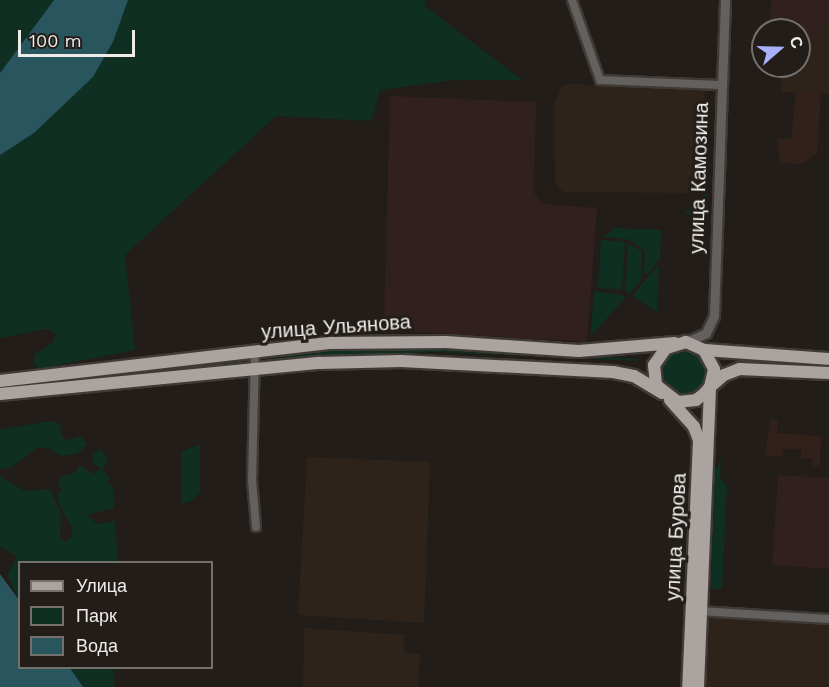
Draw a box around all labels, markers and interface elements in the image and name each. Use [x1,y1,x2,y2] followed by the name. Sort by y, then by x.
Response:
[21,18,138,56] scale bar
[751,18,811,78] north arrow
[29,30,82,51] text: 100 m
[786,34,807,51] text: С
[684,102,714,254] street label: улица Камозина
[260,310,412,344] street label: улица Ульянова
[661,472,691,602] street label: улица Бурова
[18,561,213,669] legend
[76,575,127,596] text: Улица
[76,605,117,626] text: Парк
[76,635,118,656] text: Вода

